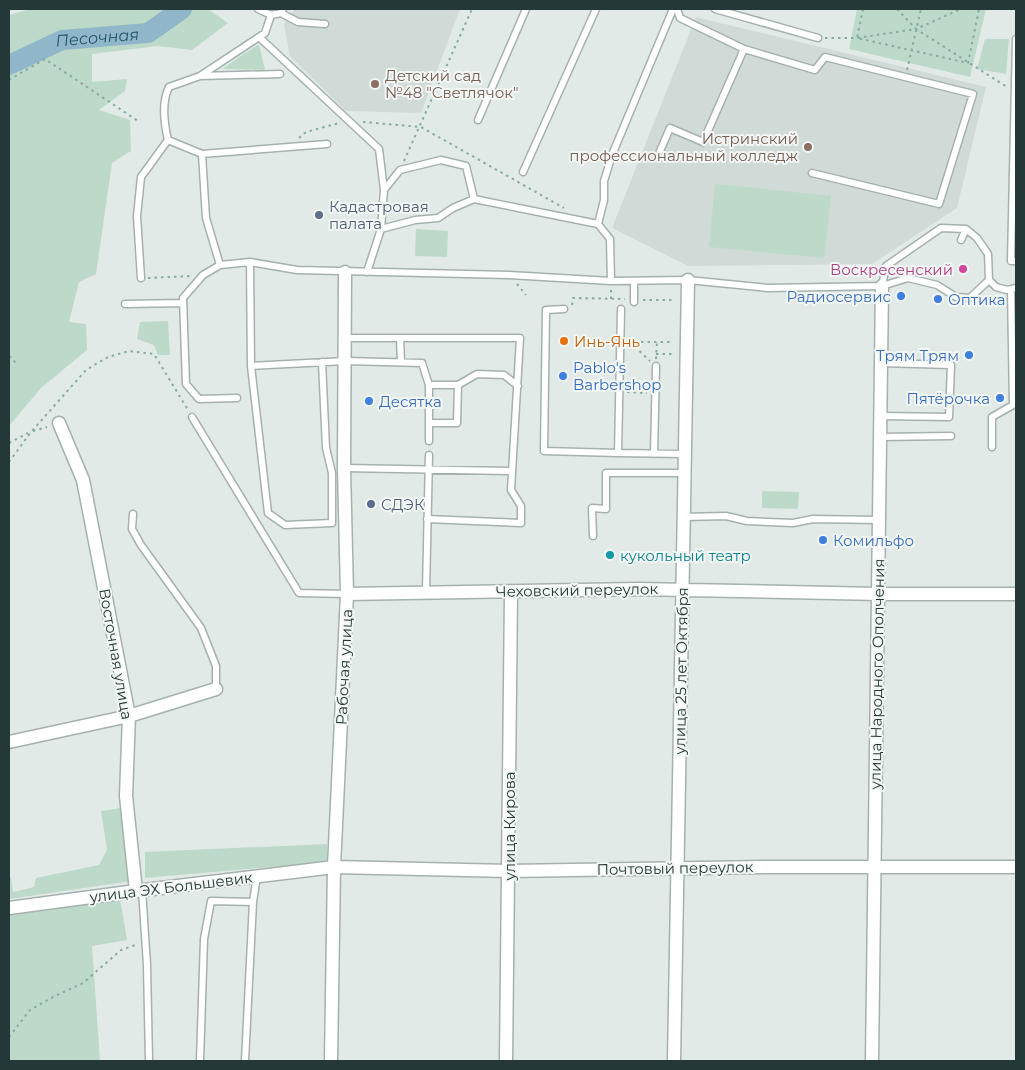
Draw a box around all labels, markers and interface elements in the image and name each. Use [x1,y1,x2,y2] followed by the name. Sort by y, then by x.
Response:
[55,24,140,50] water label: Песочная
[385,66,519,102] place label: Детский сад №48 "Светлячок"
[369,78,381,90] marker: Детский сад №48 "Светлячок"
[569,129,799,165] place label: Истринский профессиональный колледж
[802,141,814,153] marker: Истринский профессиональный колледж
[329,197,429,233] place label: Кадастровая палата
[313,209,325,221] marker: Кадастровая палата
[830,260,953,279] place label: Воскресенский
[957,263,969,275] marker: Воскресенский
[786,287,891,306] place label: Радиосервис
[895,290,907,302] marker: Радиосервис
[948,290,1006,309] place label: Оптика
[932,293,944,305] marker: Оптика
[574,332,640,351] place label: Инь-Янь
[558,335,570,347] marker: Инь-Янь
[876,346,959,365] place label: Трям Трям
[963,349,975,361] marker: Трям Трям
[573,358,661,394] place label: Pablo's Barbershop
[557,370,569,382] marker: Pablo's Barbershop
[906,389,990,408] place label: Пятёрочка
[379,392,442,411] place label: Десятка
[994,392,1006,404] marker: Пятёрочка
[363,395,375,407] marker: Десятка
[381,495,425,514] place label: СДЭК
[365,498,377,510] marker: СДЭК
[833,531,914,550] place label: Комильфо
[817,534,829,546] marker: Комильфо
[620,546,751,565] place label: кукольный театр
[604,549,616,561] marker: кукольный театр
[865,558,889,791] street label: улица Народного Ополчения
[496,579,659,601] street label: Чеховский переулок
[95,587,137,721] street label: Восточная улица
[670,587,692,756] street label: улица 25 лет Октября
[331,608,357,726] street label: Рабочая улица
[500,771,519,882] street label: улица Кирова
[596,857,754,879] street label: Почтовый переулок
[87,868,254,907] street label: улица ЭХ Большевик

